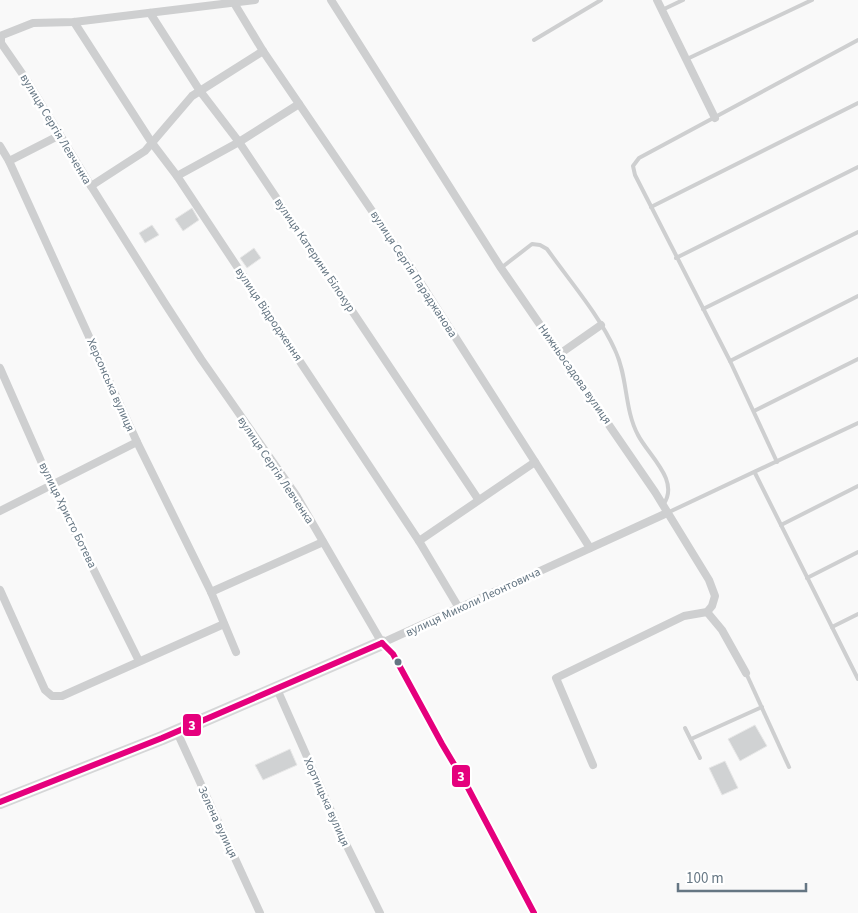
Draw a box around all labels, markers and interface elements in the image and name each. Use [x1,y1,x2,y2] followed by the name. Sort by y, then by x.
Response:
[16,71,95,188] street label: вулиця Сергія Левченка
[270,195,359,316] street label: вулиця Катерини Білокур
[366,207,461,341] street label: вулиця Сергія Параджанова
[231,264,306,365] street label: вулиця Відродження
[534,321,616,428] street label: Нижньосадова вулиця
[82,336,139,435] street label: Херсонська вулиця
[233,413,318,527] street label: вулиця Сергія Левченка
[35,459,101,571] street label: вулиця Христо Ботева
[403,564,543,641] street label: вулиця Миколи Леонтовича
[393,657,403,667] unlabelled marker
[182,713,202,737] line badge: 3
[188,716,196,736] text: 3
[299,755,354,849] street label: Хортицька вулиця
[451,764,471,788] line badge: 3
[457,767,465,787] text: 3
[193,783,242,861] street label: Зелена вулиця
[678,860,806,892] scale bar
[686,868,724,889] text: 100 m

